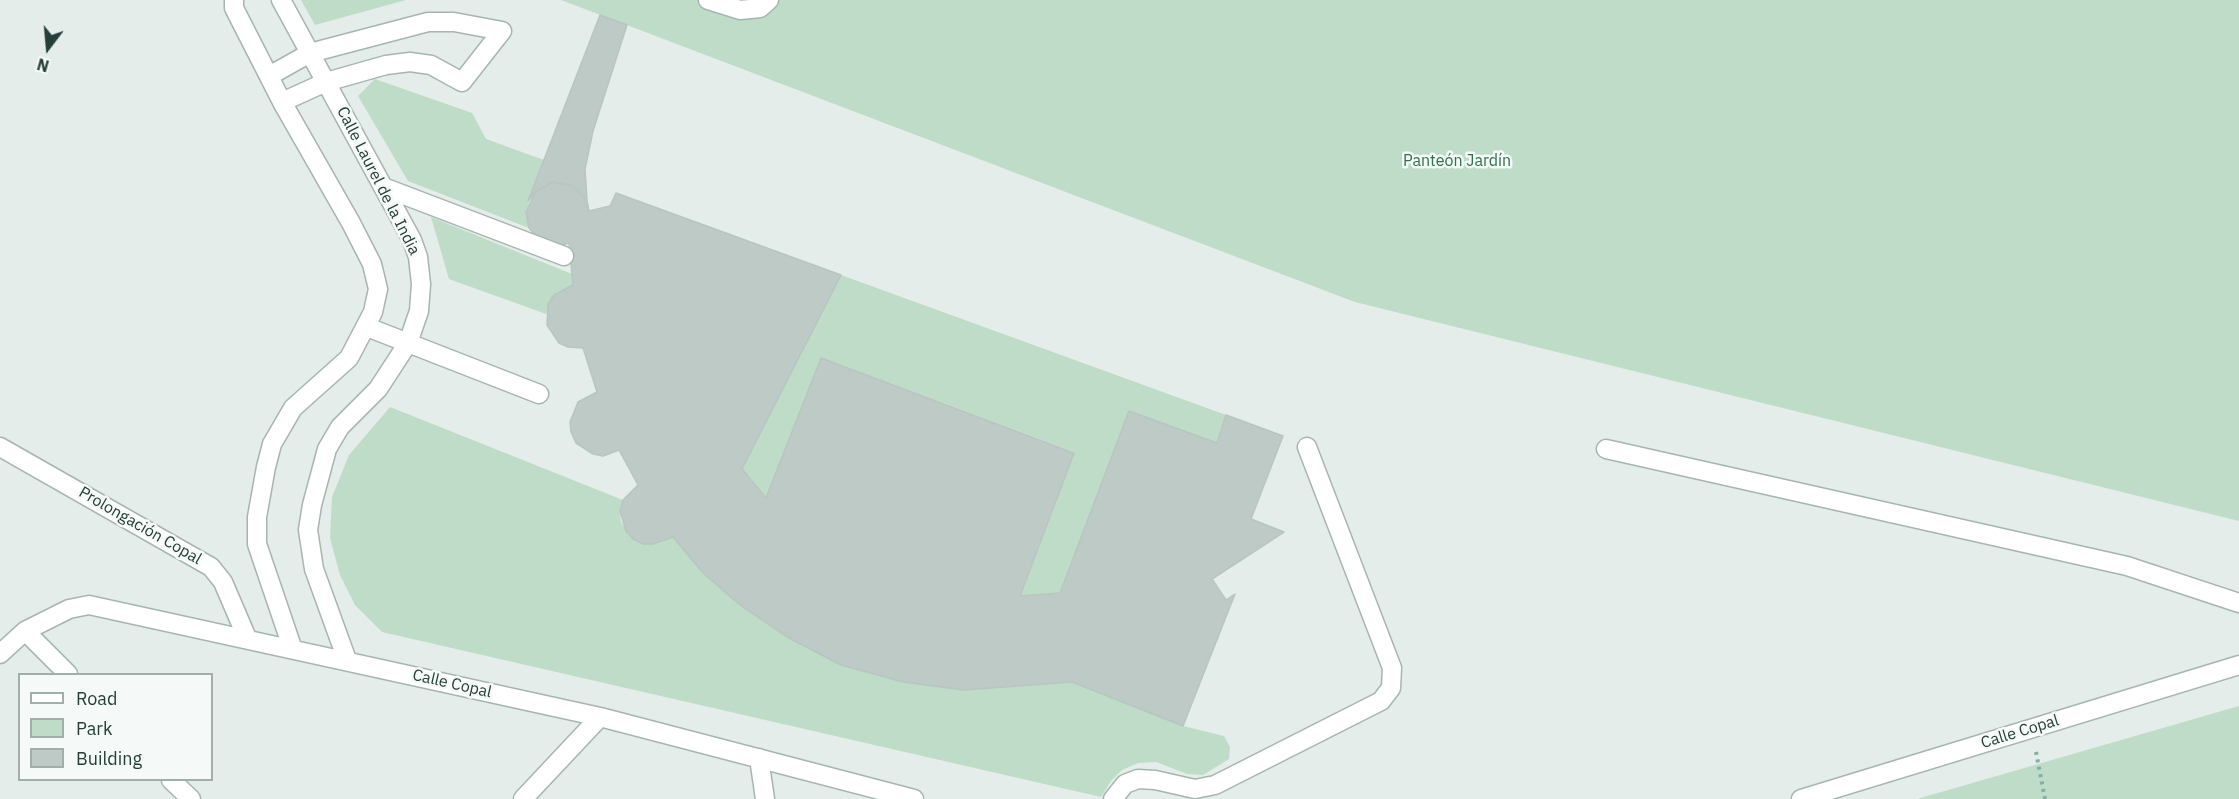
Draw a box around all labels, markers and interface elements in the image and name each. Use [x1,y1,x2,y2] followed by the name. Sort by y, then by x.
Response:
[18,18,78,78] north arrow
[35,54,51,77] text: N
[332,104,424,258] street label: Calle Laurel de la India
[1403,151,1511,171] park label: Panteón Jardín
[75,483,205,569] street label: Prolongación Copal
[411,666,493,702] street label: Calle Copal
[18,673,213,781] legend
[76,687,117,710] text: Road
[1979,711,2061,753] street label: Calle Copal
[76,717,112,740] text: Park
[76,747,142,770] text: Building

